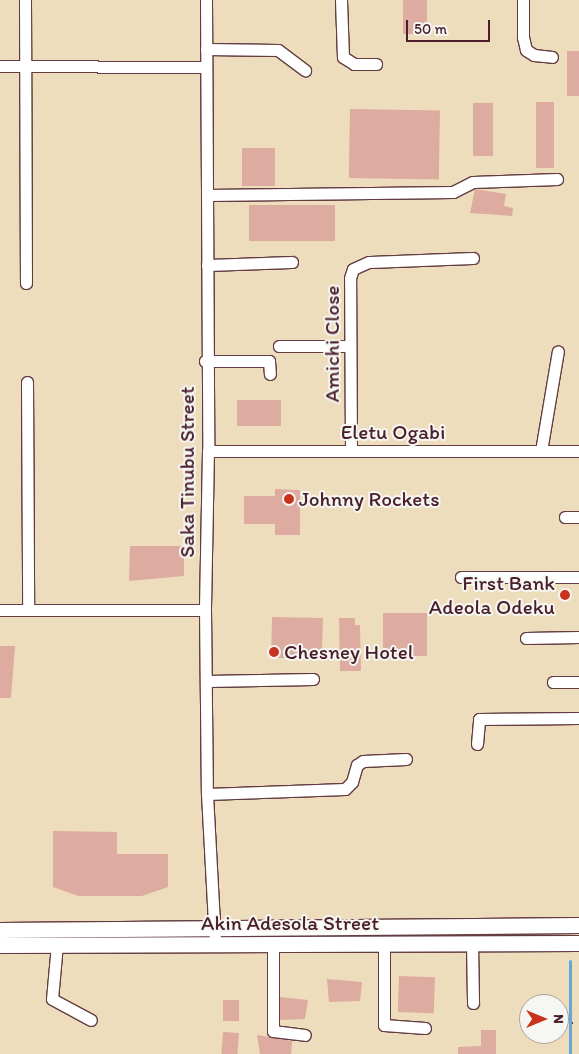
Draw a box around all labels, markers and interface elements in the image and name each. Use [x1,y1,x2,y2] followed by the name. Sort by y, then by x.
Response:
[409,10,493,42] scale bar
[414,20,447,38] text: 50 m
[319,286,345,402] street label: Amichi Close
[174,386,200,558] street label: Saka Tinubu Street
[341,419,445,445] street label: Eletu Ogabi
[299,486,440,512] place label: Johnny Rockets
[283,493,295,505] marker: Johnny Rockets
[429,570,555,620] place label: First Bank Adeola Odeku
[559,589,571,601] marker: First Bank Adeola Odeku
[284,639,414,665] place label: Chesney Hotel
[268,646,280,658] marker: Chesney Hotel
[201,910,379,936] street label: Akin Adesola Street
[519,994,569,1044] north arrow
[550,1014,567,1024] text: N

